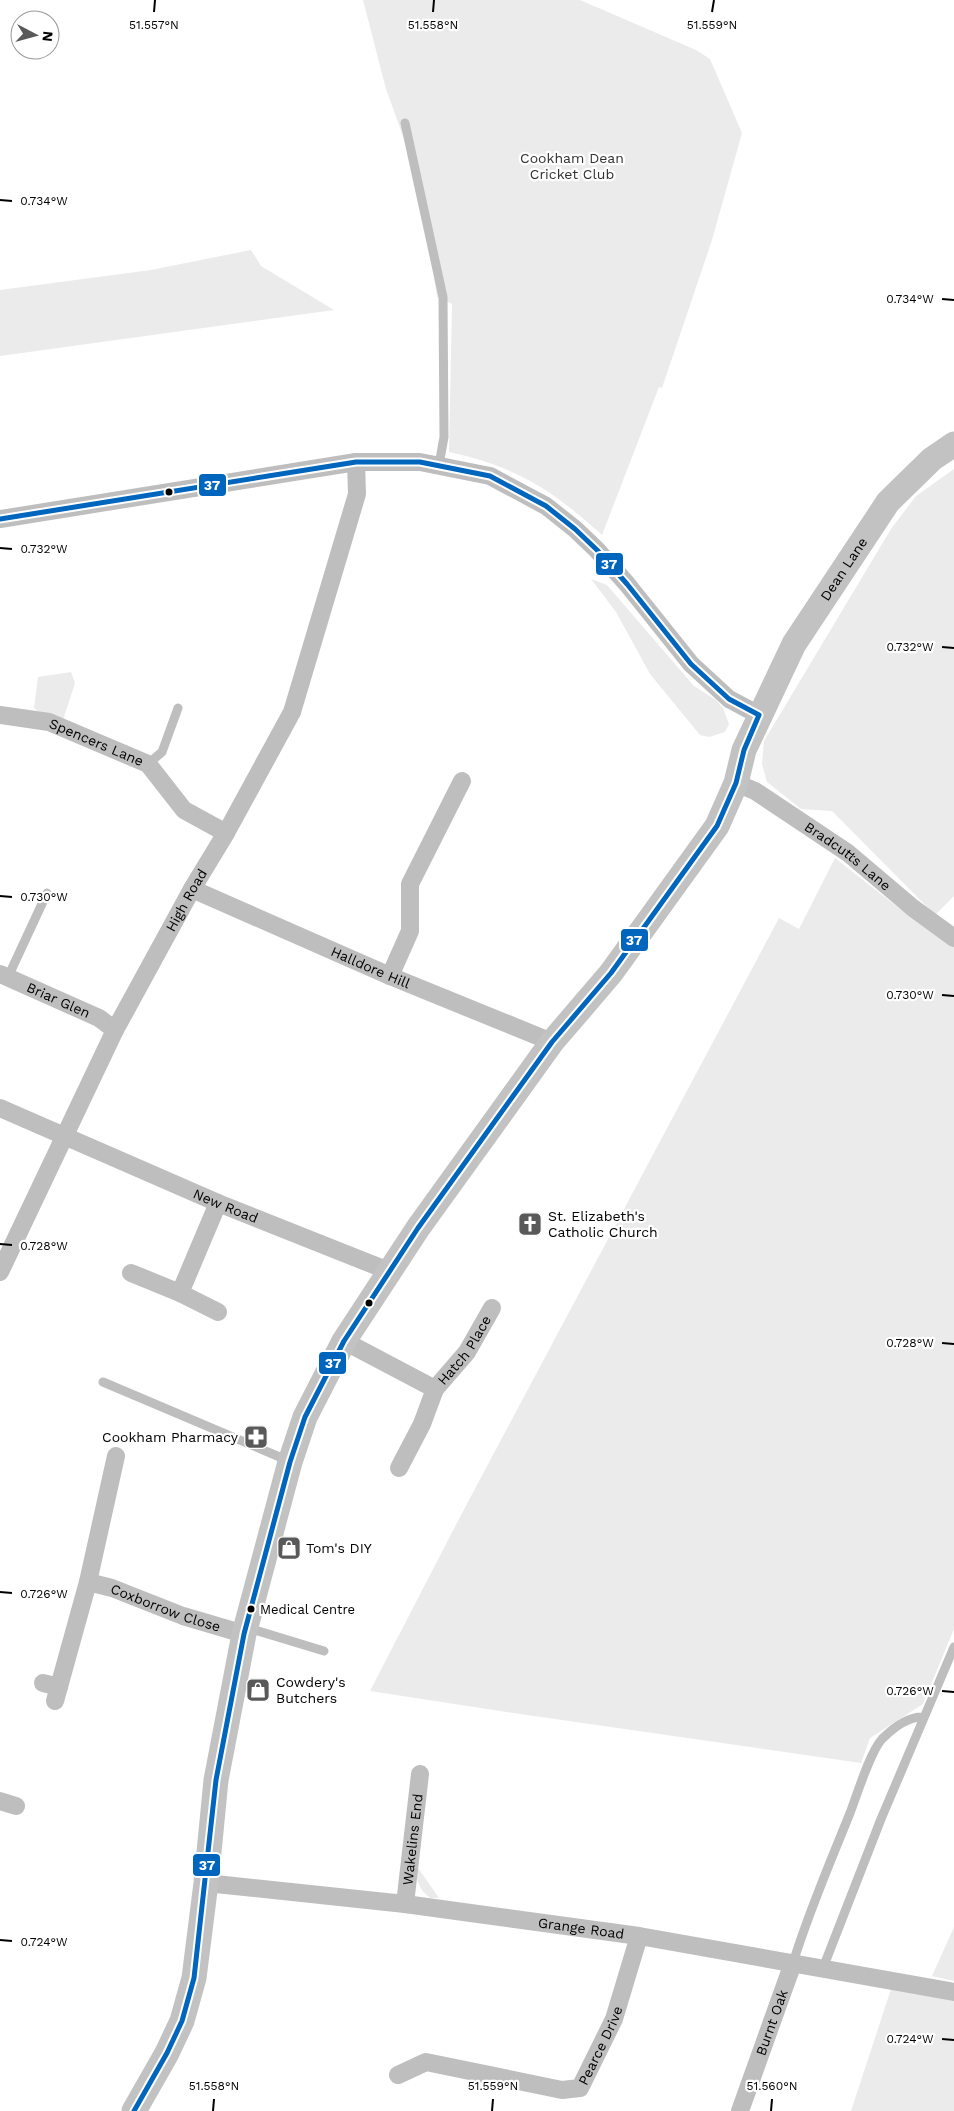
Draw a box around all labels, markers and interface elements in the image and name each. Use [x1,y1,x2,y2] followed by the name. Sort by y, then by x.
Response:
[10,10,60,60] north arrow
[129,18,179,32] text: 51.557°N
[408,18,458,32] text: 51.558°N
[687,18,737,32] text: 51.559°N
[39,30,56,42] text: N
[520,150,624,182] park label: Cookham Dean Cricket Club
[20,194,68,208] text: 0.734°W
[886,292,934,306] text: 0.734°W
[198,473,227,497] line badge: 37
[204,477,221,493] text: 37
[164,487,174,497] unlabelled marker
[817,534,870,604] street label: Dean Lane
[20,542,68,556] text: 0.732°W
[595,552,624,576] line badge: 37
[601,556,618,572] text: 37
[886,640,934,654] text: 0.732°W
[47,715,146,769] street label: Spencers Lane
[802,818,894,894] street label: Bradcutts Lane
[162,866,210,934] street label: High Road
[20,890,68,904] text: 0.730°W
[620,928,649,952] line badge: 37
[626,932,643,948] text: 37
[328,943,413,992] street label: Halldore Hill
[24,979,93,1021] street label: Briar Glen
[886,988,934,1002] text: 0.730°W
[191,1185,260,1226] street label: New Road
[548,1208,658,1240] place label: St. Elizabeth's Catholic Church
[517,1211,543,1237] church icon: St. Elizabeth's Catholic Church
[20,1239,68,1253] text: 0.728°W
[364,1298,374,1308] unlabelled marker
[434,1312,494,1388] street label: Hatch Place
[886,1336,934,1350] text: 0.728°W
[318,1351,347,1375] line badge: 37
[325,1355,342,1371] text: 37
[243,1424,269,1450] pharmacy icon: Cookham Pharmacy
[102,1429,239,1445] place label: Cookham Pharmacy
[276,1535,302,1561] shop icon: Tom's DIY
[306,1540,372,1556] place label: Tom's DIY
[108,1580,222,1635] street label: Coxborrow Close
[20,1587,68,1601] text: 0.726°W
[260,1602,355,1617] place label: Medical Centre
[246,1604,256,1614] marker: Medical Centre
[276,1674,346,1706] place label: Cowdery's Butchers
[245,1677,271,1703] shop icon: Cowdery's Butchers
[886,1684,934,1698] text: 0.726°W
[399,1793,426,1886] street label: Wakelins End
[192,1853,221,1877] line badge: 37
[199,1857,216,1873] text: 37
[537,1914,625,1942] street label: Grange Road
[20,1935,68,1949] text: 0.724°W
[753,1987,791,2058] street label: Burnt Oak
[575,2004,625,2088] street label: Pearce Drive
[886,2032,934,2046] text: 0.724°W
[189,2079,239,2093] text: 51.558°N
[468,2079,518,2093] text: 51.559°N
[747,2079,797,2093] text: 51.560°N

